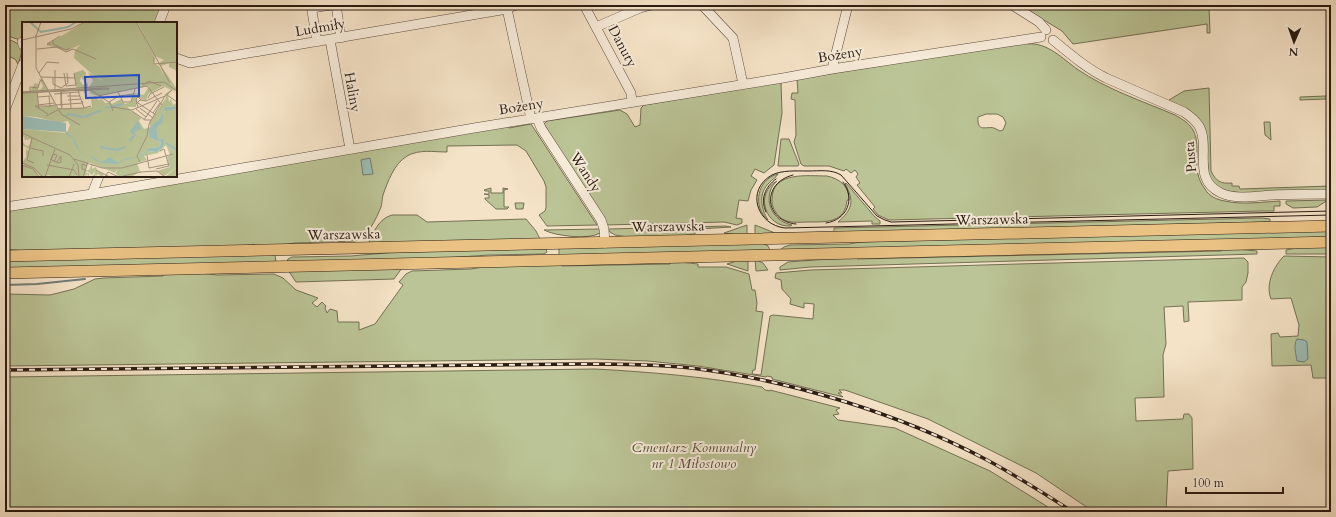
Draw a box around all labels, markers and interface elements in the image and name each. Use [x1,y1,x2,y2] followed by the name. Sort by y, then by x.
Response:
[293,14,347,41] street label: Ludmiły
[22,22,177,177] inset map
[604,22,642,71] street label: Danuty
[1274,22,1314,62] north arrow
[816,41,864,67] street label: Bożeny
[1288,44,1299,59] text: N
[340,70,365,114] street label: Haliny
[497,93,545,119] street label: Bożeny
[1180,141,1201,173] street label: Pusta
[565,148,606,197] street label: Wandy
[954,209,1029,230] street label: Warszawska
[630,216,705,237] street label: Warszawska
[306,224,381,245] street label: Warszawska
[632,438,757,473] park label: Cmentarz Komunalny nr 1 Miłostowo
[1186,469,1283,495] scale bar
[1192,475,1225,491] text: 100 m

